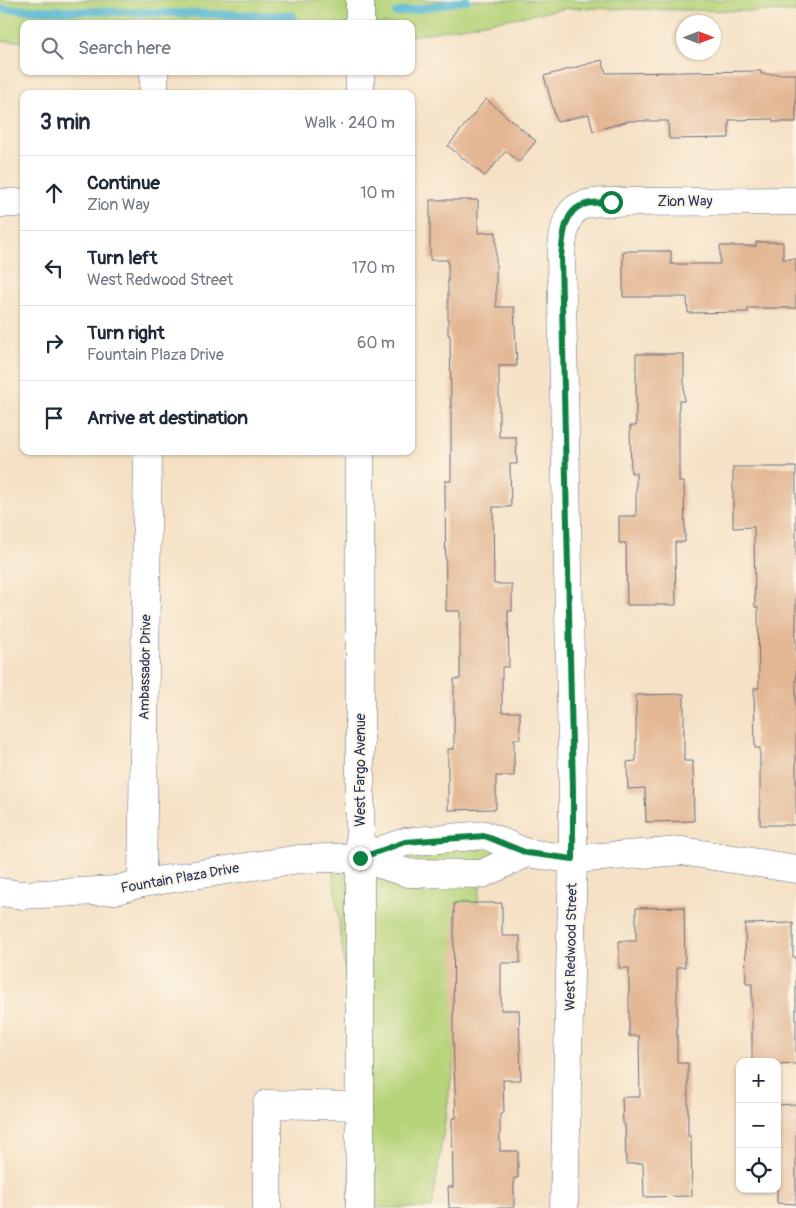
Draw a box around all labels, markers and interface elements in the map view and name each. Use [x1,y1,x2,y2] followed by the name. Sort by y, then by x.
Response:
[676,15,721,60] north arrow
[20,20,415,75] search box
[38,34,66,62] icon: search
[78,36,171,60] text: Search here
[40,109,90,136] text: 3 min
[304,113,395,133] text: Walk · 240 m
[87,171,160,195] text: Continue
[40,179,68,207] icon: ahead
[360,183,395,203] text: 10 m
[600,191,623,214] route start
[658,193,712,210] street label: Zion Way
[87,195,150,215] text: Zion Way
[87,246,157,270] text: Turn left
[40,254,68,282] icon: left
[352,258,395,278] text: 170 m
[87,270,233,290] text: West Redwood Street
[87,321,165,345] text: Turn right
[40,329,68,357] icon: right
[357,333,395,353] text: 60 m
[87,345,224,365] text: Fountain Plaza Drive
[40,404,68,432] icon: arrive
[87,406,248,430] text: Arrive at destination
[136,614,154,720] street label: Ambassador Drive
[352,713,369,827] street label: West Fargo Avenue
[349,847,372,870] route end
[120,859,241,897] street label: Fountain Plaza Drive
[561,882,581,1011] street label: West Redwood Street
[736,1058,781,1193] map controls
[736,1058,781,1103] button: +
[736,1103,781,1148] button: −
[736,1148,781,1193] button: locate

